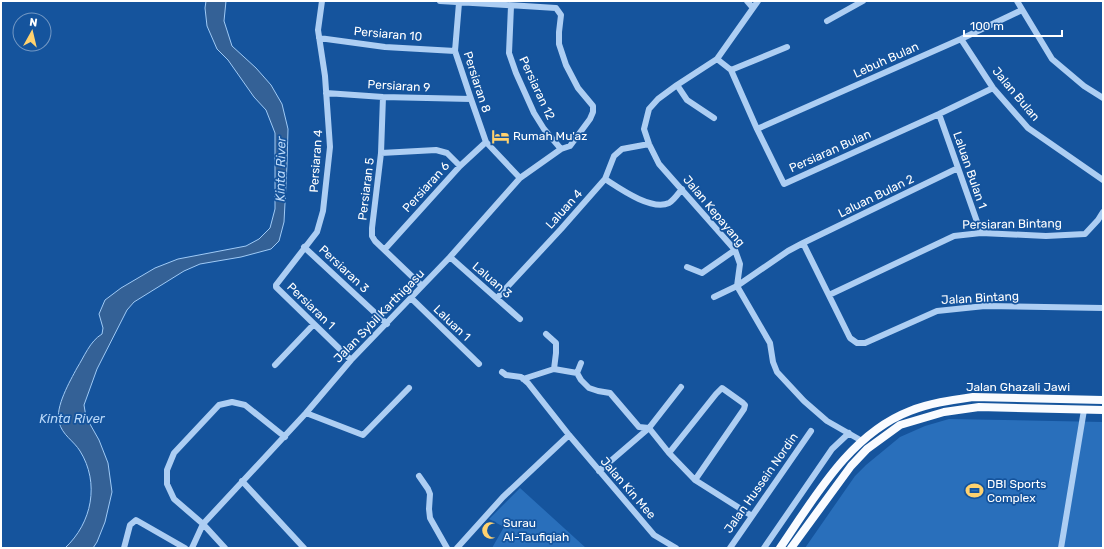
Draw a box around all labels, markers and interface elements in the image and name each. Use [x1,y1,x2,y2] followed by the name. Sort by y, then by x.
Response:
[12,12,52,52] north arrow
[964,12,1062,38] scale bar
[28,16,38,30] text: N
[970,19,1004,33] text: 100 m
[353,24,423,44] street label: Persiaran 10
[851,39,921,81] street label: Lebuh Bulan
[461,50,493,114] street label: Persiaran 8
[516,54,558,122] street label: Persiaran 12
[989,64,1043,124] street label: Jalan Bulan
[367,77,431,95] street label: Persiaran 9
[490,126,510,146] hotel icon: Rumah Mu'az
[787,127,873,175] street label: Persiaran Bulan
[307,128,325,193] street label: Persiaran 4
[513,129,587,143] place label: Rumah Mu'az
[950,130,990,210] street label: Laluan Bulan 1
[272,135,289,202] water label: Kinta River
[355,157,377,221] street label: Persiaran 5
[400,159,452,215] street label: Persiaran 6
[836,172,916,220] street label: Laluan Bulan 2
[680,173,748,249] street label: Jalan Kepayang
[543,186,586,231] street label: Laluan 4
[962,216,1062,232] street label: Persiaran Bintang
[316,242,372,296] street label: Persiaran 3
[469,259,515,301] street label: Laluan 3
[331,266,427,366] street label: Jalan Sybil Karthigasu
[284,280,338,332] street label: Persiaran 1
[941,289,1019,307] street label: Jalan Bintang
[431,302,473,344] street label: Laluan 1
[966,380,1070,394] street label: Jalan Ghazali Jawi
[39,411,106,426] water label: Kinta River
[721,430,801,536] street label: Jalan Hussein Nordin
[597,454,659,522] street label: Jalan Kin Mee
[987,477,1046,505] place label: DBI Sports Complex
[964,481,984,501] sports icon: DBI Sports Complex
[503,516,569,544] place label: Surau Al-Taufiqiah
[480,520,500,540] mosque icon: Surau Al-Taufiqiah

